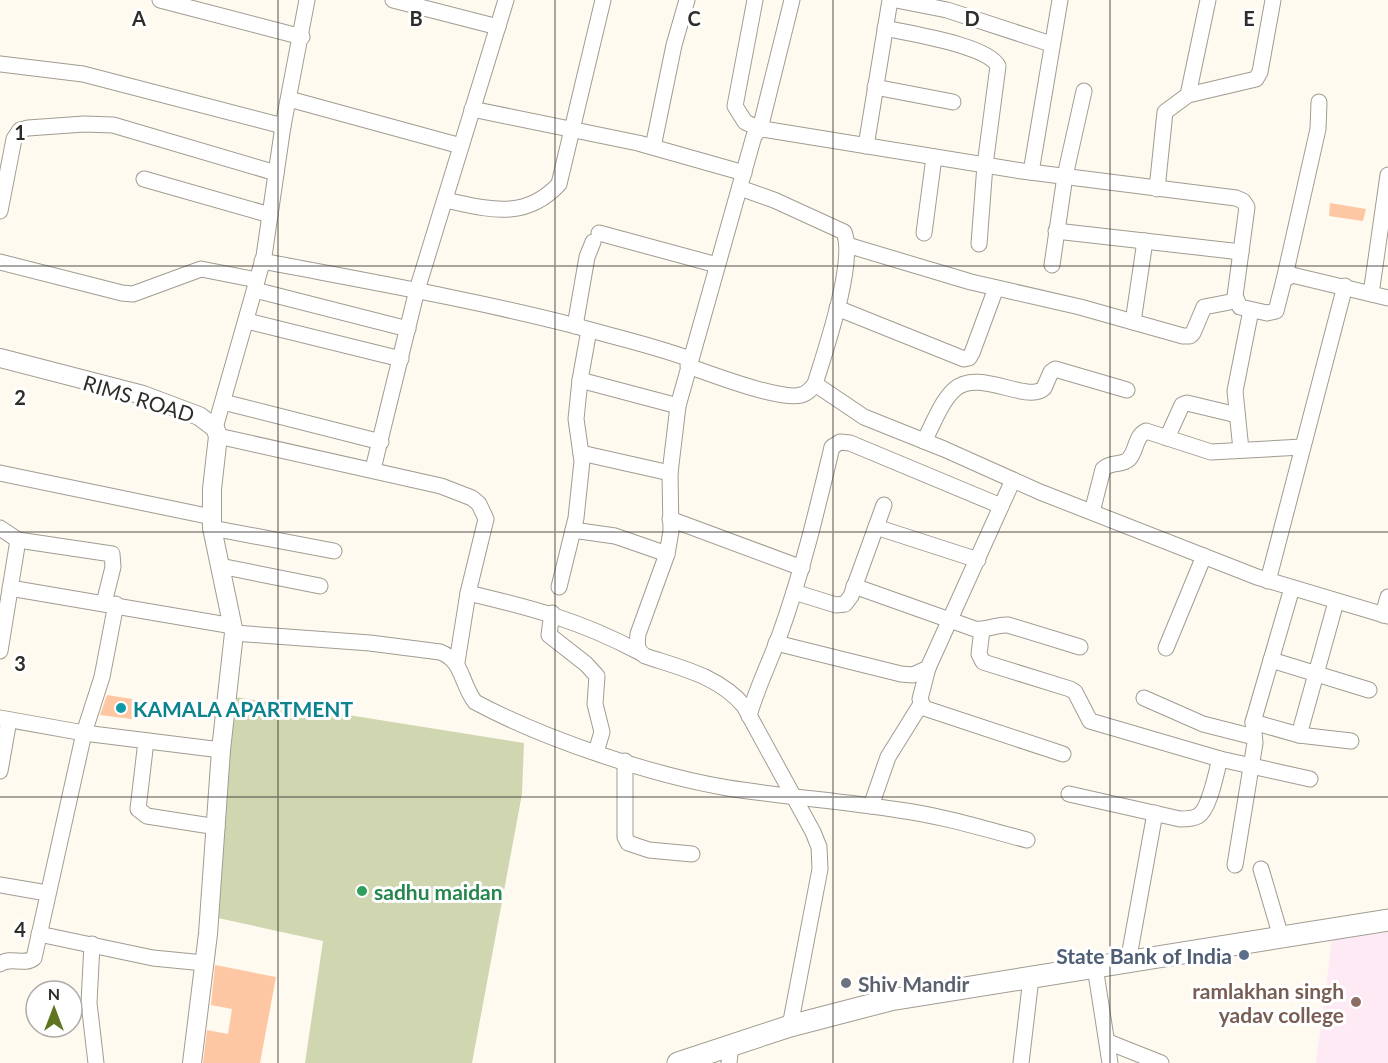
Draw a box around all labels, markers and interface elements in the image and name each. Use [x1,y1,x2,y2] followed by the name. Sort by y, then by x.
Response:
[131,6,146,30] text: A
[409,6,423,30] text: B
[687,6,701,30] text: C
[964,6,980,30] text: D
[1243,6,1255,30] text: E
[14,120,26,144] text: 1
[80,369,198,427] street label: RIMS ROAD
[14,385,26,409] text: 2
[14,651,26,675] text: 3
[133,696,354,721] place label: KAMALA APARTMENT
[114,701,128,715] marker: KAMALA APARTMENT
[374,879,503,904] place label: sadhu maidan
[355,884,369,898] marker: sadhu maidan
[14,917,26,941] text: 4
[1056,943,1232,968] place label: State Bank of India
[1237,948,1251,962] marker: State Bank of India
[858,971,970,996] place label: Shiv Mandir
[839,976,853,990] marker: Shiv Mandir
[1192,978,1344,1027] place label: ramlakhan singh yadav college
[24,979,84,1039] north arrow
[48,984,60,1003] text: N
[1349,995,1363,1009] marker: ramlakhan singh yadav college

